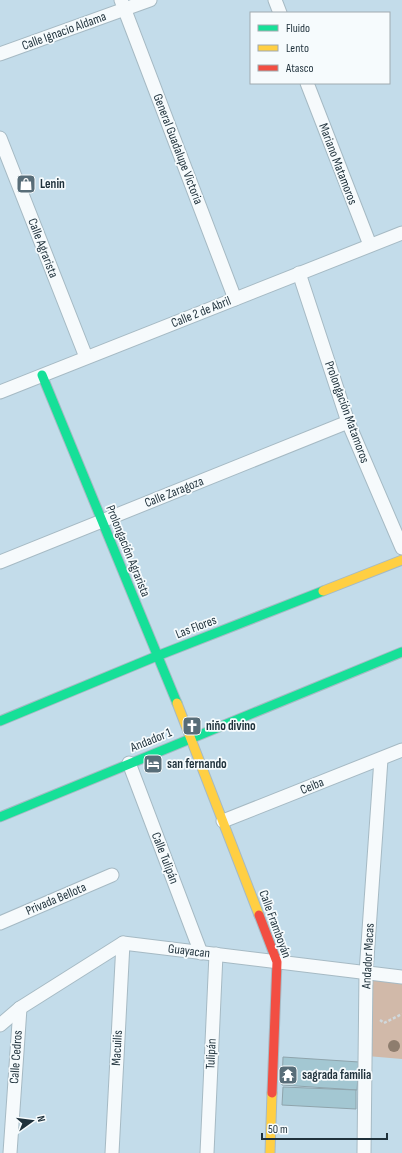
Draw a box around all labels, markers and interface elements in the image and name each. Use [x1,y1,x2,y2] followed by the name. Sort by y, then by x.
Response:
[20,8,108,54] street label: Calle Ignacio Aldama
[250,12,390,84] legend
[286,21,310,36] text: Fluido
[286,41,309,56] text: Lento
[285,61,313,76] text: Atasco
[150,91,206,207] street label: General Guadalupe Victoria
[315,121,361,207] street label: Mariano Matamoros
[15,173,37,195] shop icon: Lenin
[40,176,65,192] place label: Lenin
[24,216,62,280] street label: Calle Agrarista
[169,293,233,331] street label: Calle 2 de Abril
[321,359,373,466] street label: Prolongación Matamoros
[142,473,206,511] street label: Calle Zaragoza
[102,503,154,599] street label: Prolongación Agrarista
[173,612,219,642] street label: Las Flores
[181,715,203,737] church icon: niño divino
[206,718,256,734] place label: niño divino
[127,724,174,756] street label: Andador 1
[142,753,164,775] hotel icon: san fernando
[167,756,227,772] place label: san fernando
[298,774,326,798] street label: Ceiba
[148,830,182,886] street label: Calle Tulipán
[23,879,89,919] street label: Privada Bellota
[255,888,295,960] street label: Calle Framboyán
[358,922,378,990] street label: Andador Macas
[167,940,211,962] street label: Guayacan
[6,1029,26,1084] street label: Calle Cedros
[108,1029,126,1066] street label: Macuilis
[202,1038,220,1070] street label: Tulipán
[277,1064,299,1086] temple icon: sagrada familia
[302,1067,371,1083] place label: sagrada familia
[12,1101,52,1141] north arrow
[34,1114,48,1123] text: N
[262,1115,387,1141] scale bar
[268,1122,288,1137] text: 50 m

